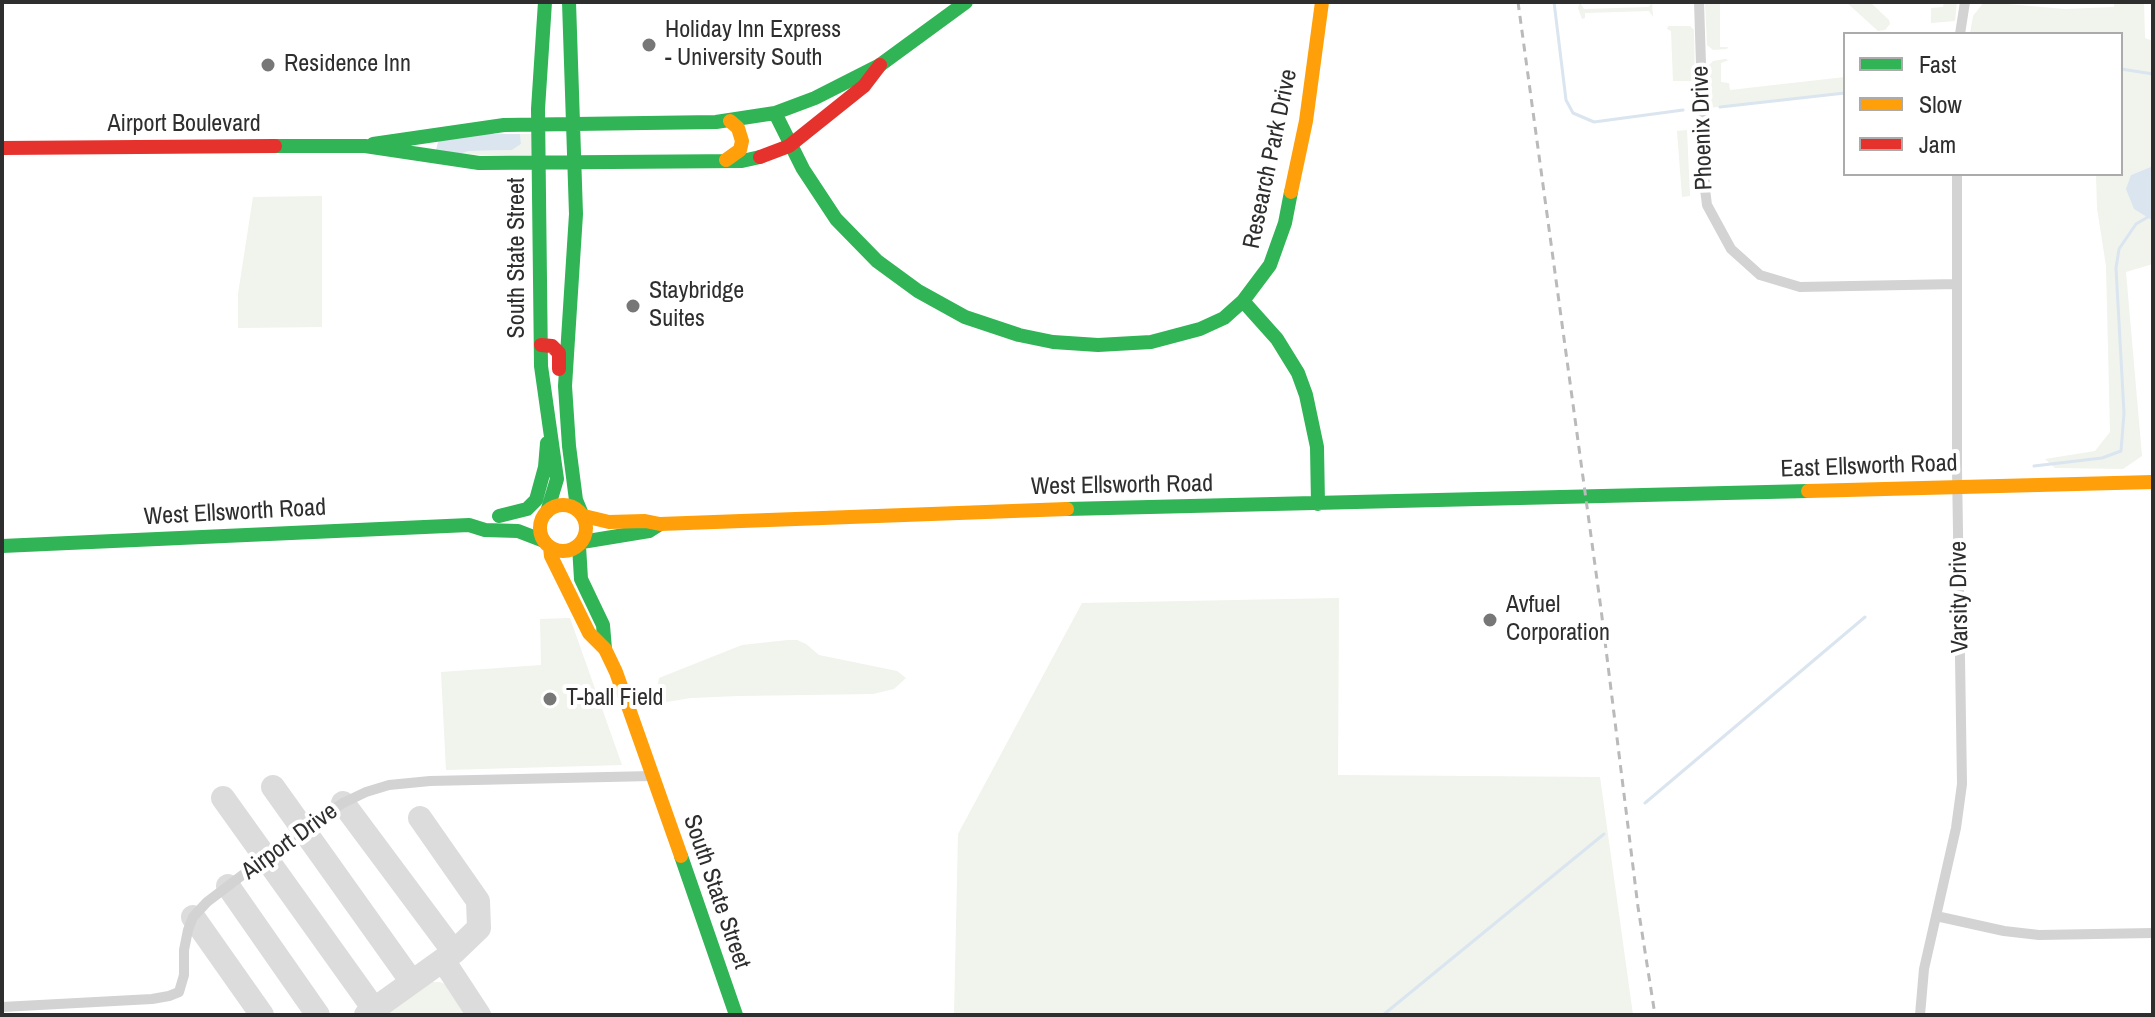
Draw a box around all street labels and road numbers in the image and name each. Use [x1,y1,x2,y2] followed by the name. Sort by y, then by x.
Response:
[1686,65,1720,191] street label: Phoenix Drive
[1238,67,1304,251] street label: Research Park Drive
[107,111,261,139] street label: Airport Boulevard
[504,178,532,338] street label: South State Street
[1780,450,1958,484] street label: East Ellsworth Road
[1031,470,1213,502] street label: West Ellsworth Road
[143,494,327,532] street label: West Ellsworth Road
[1945,541,1975,653] street label: Varsity Drive
[236,798,344,886] street label: Airport Drive
[676,811,756,973] street label: South State Street

